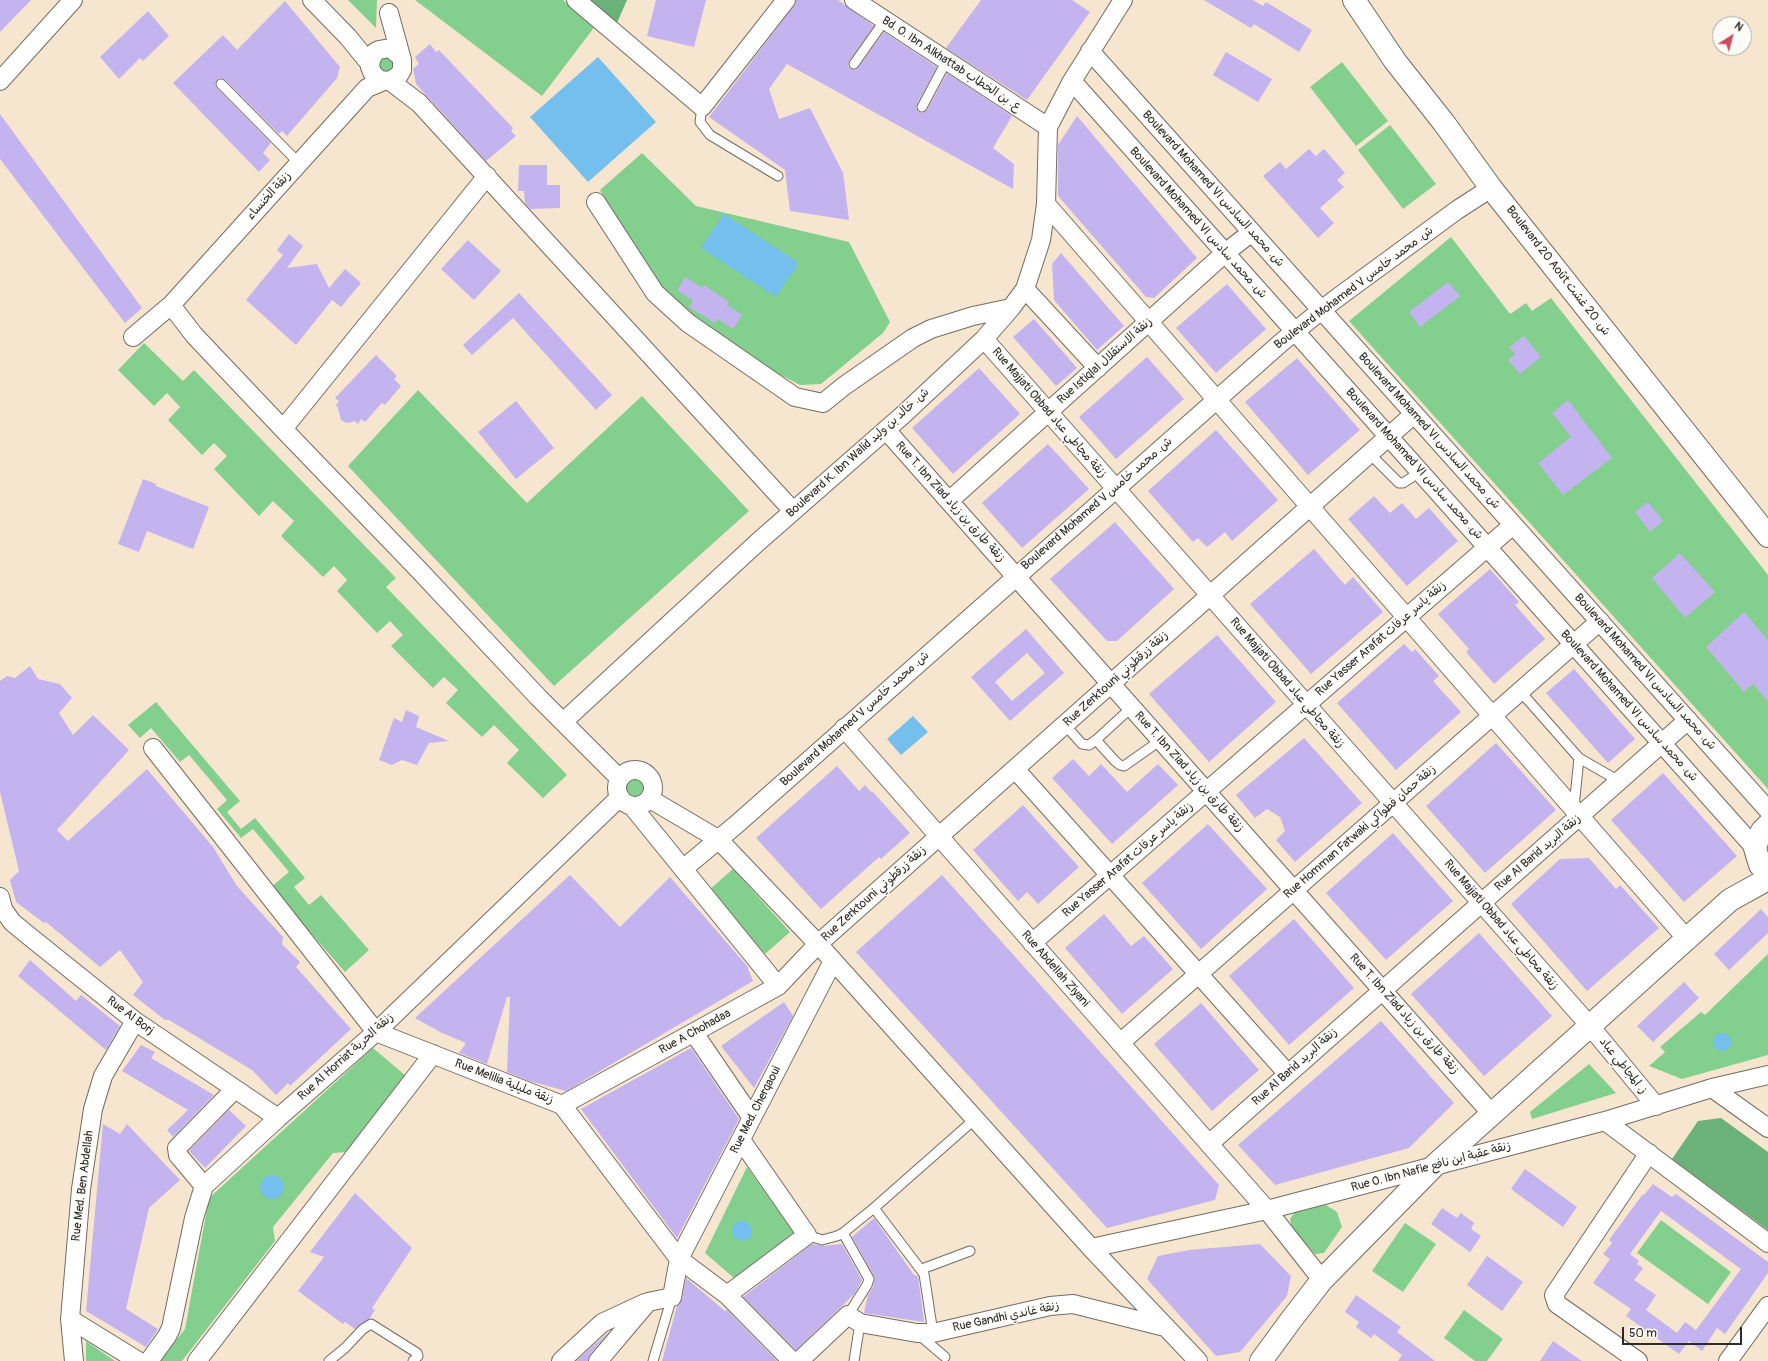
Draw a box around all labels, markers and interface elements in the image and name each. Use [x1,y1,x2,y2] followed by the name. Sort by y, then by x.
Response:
[879,14,1023,114] street label: Bd. O. Ibn Alkhattab ع. بن الخطاب
[1712,16,1752,56] north arrow
[1732,19,1746,34] text: N
[1139,108,1287,270] street label: Boulevard Mohamed VI ش. محمد السادس
[1126,144,1270,302] street label: Boulevard Mohamed VI ش. محمد سادس
[244,169,294,223] street label: زنقة الخنساء
[1503,203,1613,339] street label: Boulevard 20 Août ش. 20 غشت
[1272,224,1436,352] street label: Boulevard Mohamed V ش. محمد خامس
[1055,315,1155,407] street label: Rue Istiqlal زنقة الاستقلال
[989,345,1109,481] street label: Rue Majjati Obbad زنقة مجاطي عباد
[1355,350,1503,512] street label: Boulevard Mohamed VI ش. محمد السادس
[784,385,932,521] street label: Boulevard K. Ibn Walid ش. خالد بن وليد
[1342,385,1486,543] street label: Boulevard Mohamed VI ش. محمد سادس
[1019,435,1175,573] street label: Boulevard Mohamed V ش. محمد خامس
[892,439,1008,565] street label: Rue T. Ibn Ziad زنقة طارق بن زياد
[1313,578,1449,700] street label: Rue Yasser Arafat زنقة ياسر عرفات
[1571,591,1719,753] street label: Boulevard Mohamed VI ش. محمد السادس
[1227,615,1347,751] street label: Rue Majjati Obbad زنقة مجاطي عباد
[1557,627,1701,785] street label: Boulevard Mohamed VI ش. محمد سادس
[1061,628,1171,730] street label: Rue Zerktouni زنقة زرقطوني
[778,648,932,790] street label: Boulevard Mohamed V ش. محمد خامس
[1131,709,1247,835] street label: Rue T. Ibn Ziad زنقة طارق بن زياد
[1281,762,1439,902] street label: Rue Homman Fatwaki زنقة حمان فطواكي
[1060,799,1196,921] street label: Rue Yasser Arafat زنقة ياسر عرفات
[1492,812,1584,894] street label: Rue Al Barid زنقة البريد
[819,843,929,945] street label: Rue Zerktouni زنقة زرقطوني
[1441,857,1561,993] street label: Rue Majjati Obbad زنقة مجاطي عباد
[1018,928,1092,1010] street label: Rue Abdellah Ziyani
[1346,951,1462,1077] street label: Rue T. Ibn Ziad زنقة طارق بن زياد
[104,994,156,1038] street label: Rue Al Borj
[657,1006,733,1058] street label: Rue A Chohadaa
[295,1010,397,1104] street label: Rue Al Horriat زنقة الحرية
[1250,1025,1340,1109] street label: Rue Al Barid زنقة البريد
[1596,1035,1650,1097] street label: ز. المجاطي عباد
[453,1057,555,1107] street label: Rue Melilia زنقة مليلية
[728,1064,784,1156] street label: Rue Med. Cherqaoui
[69,1130,97,1242] street label: Rue Med. Ben Abdellah
[1350,1139,1512,1195] street label: Rue O. Ibn Nafie زنقة عقبة ابن نافع
[951,1299,1061,1335] street label: Rue Gandhi زنقة غاندي
[1624,1319,1744,1345] scale bar
[1629,1326,1657,1341] text: 50 m

